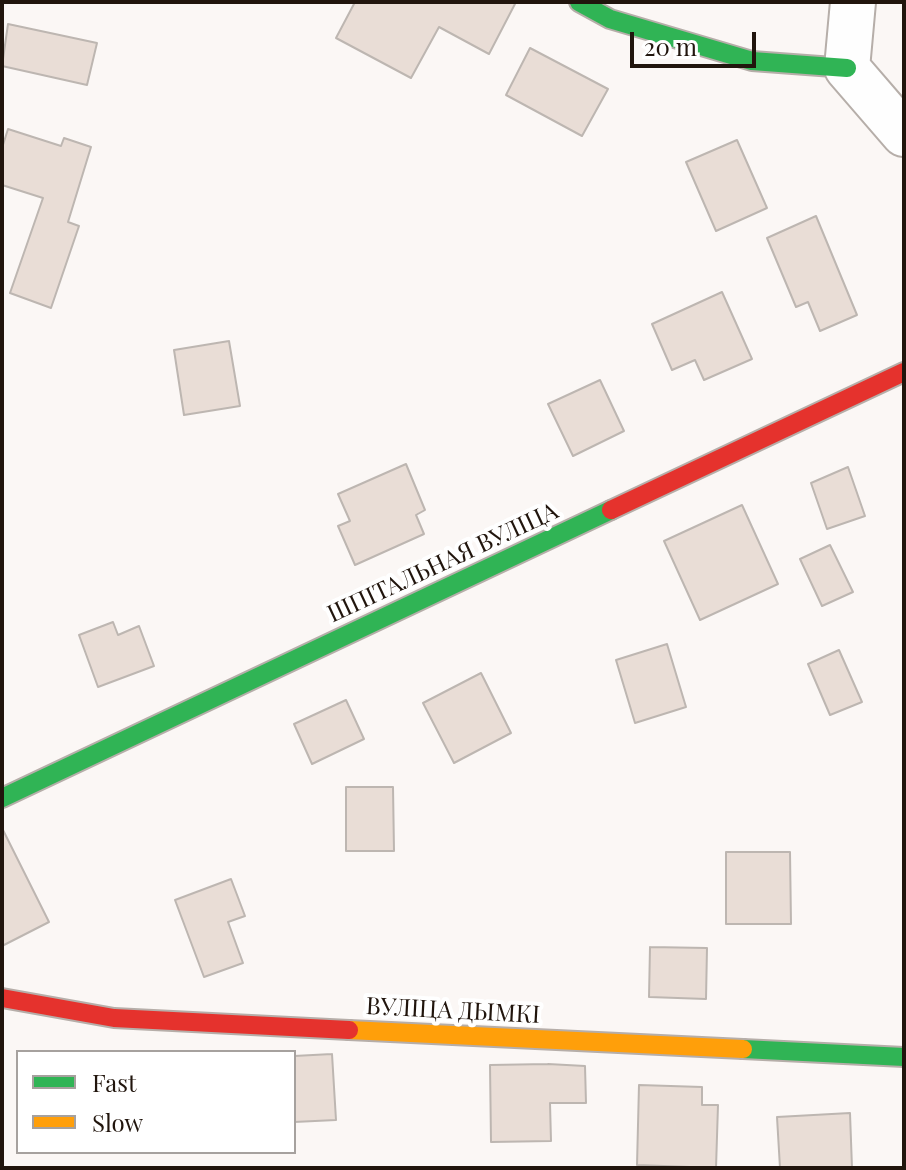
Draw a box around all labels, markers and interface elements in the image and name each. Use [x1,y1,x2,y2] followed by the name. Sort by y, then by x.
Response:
[634,16,760,66] scale bar
[644,30,697,62] text: 20 m
[323,497,563,629] street label: ШПІТАЛЬНАЯ ВУЛІЦА
[365,992,541,1030] street label: ВУЛІЦА ДЫМКІ
[16,1050,296,1154] legend
[92,1066,137,1098] text: Fast
[92,1106,143,1138] text: Slow

